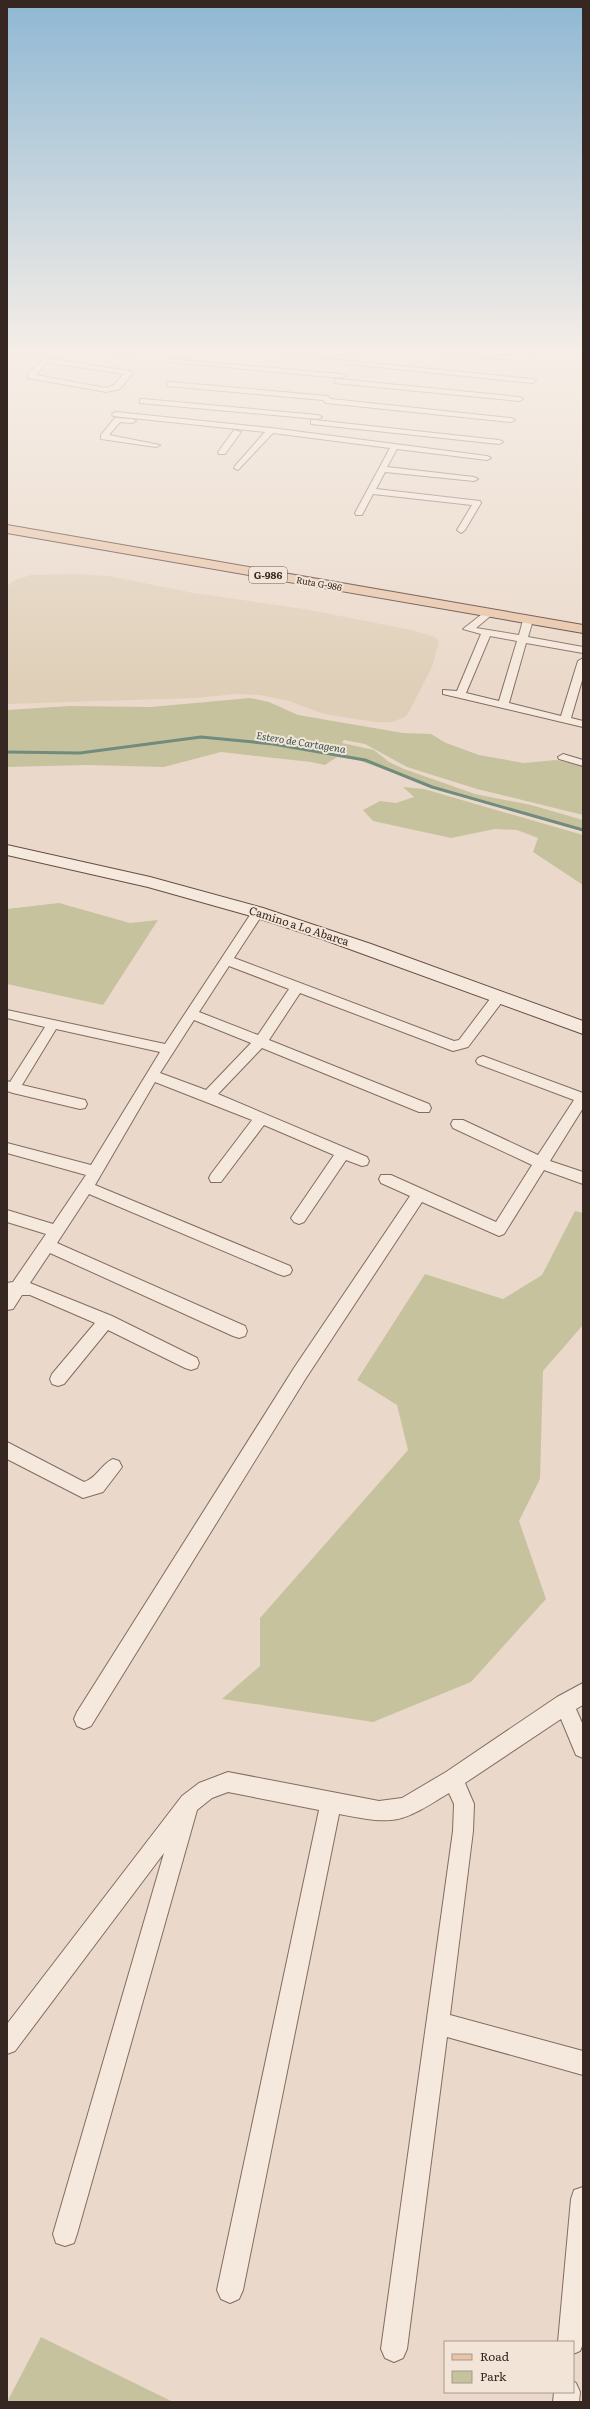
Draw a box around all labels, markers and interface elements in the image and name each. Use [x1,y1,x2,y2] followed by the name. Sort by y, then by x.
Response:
[249,567,287,583] road number: G-986
[295,572,343,594] street label: Ruta G-986
[255,727,347,756] water label: Estero de Cartagena
[247,901,351,949] street label: Camino a Lo Abarca
[444,2341,574,2393] legend
[480,2347,510,2365] text: Road
[480,2367,507,2385] text: Park

